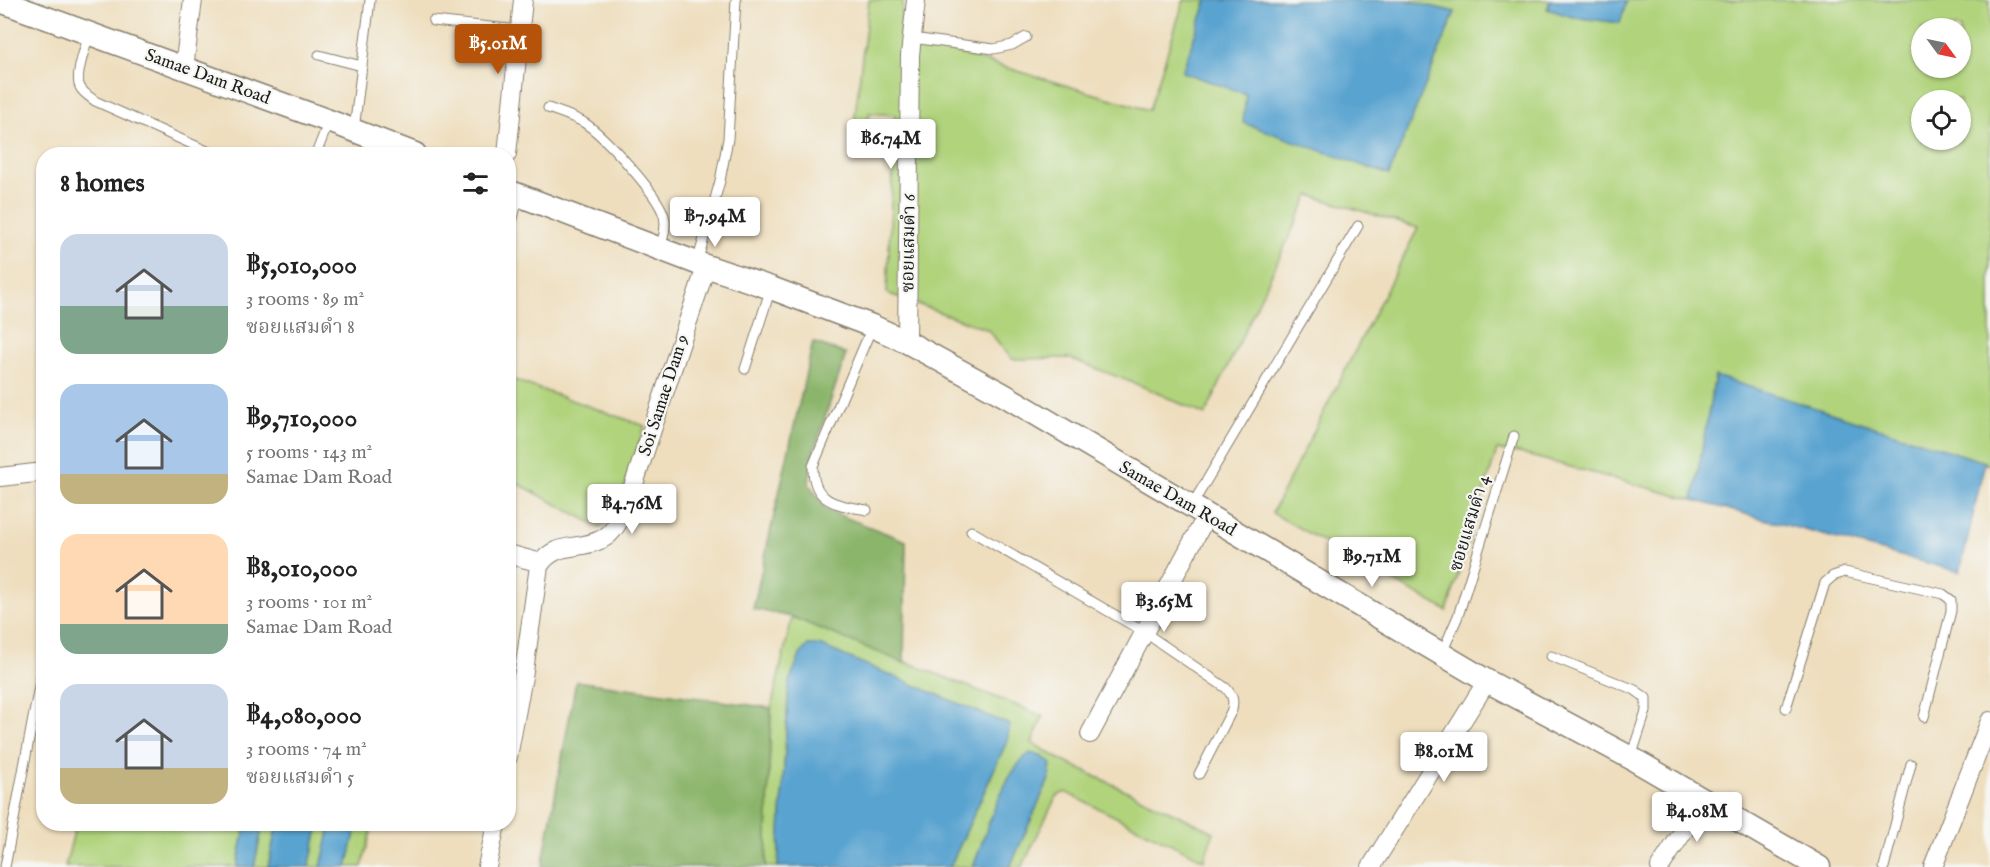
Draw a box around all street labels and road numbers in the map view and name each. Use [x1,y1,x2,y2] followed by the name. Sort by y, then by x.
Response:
[142,44,274,111] street label: Samae Dam Road
[897,193,922,293] street label: ซอยแสมดำ 6
[634,332,695,459] street label: Soi Samae Dam 9
[1115,456,1240,542] street label: Samae Dam Road
[1445,472,1496,575] street label: ซอยแสมดำ 4

